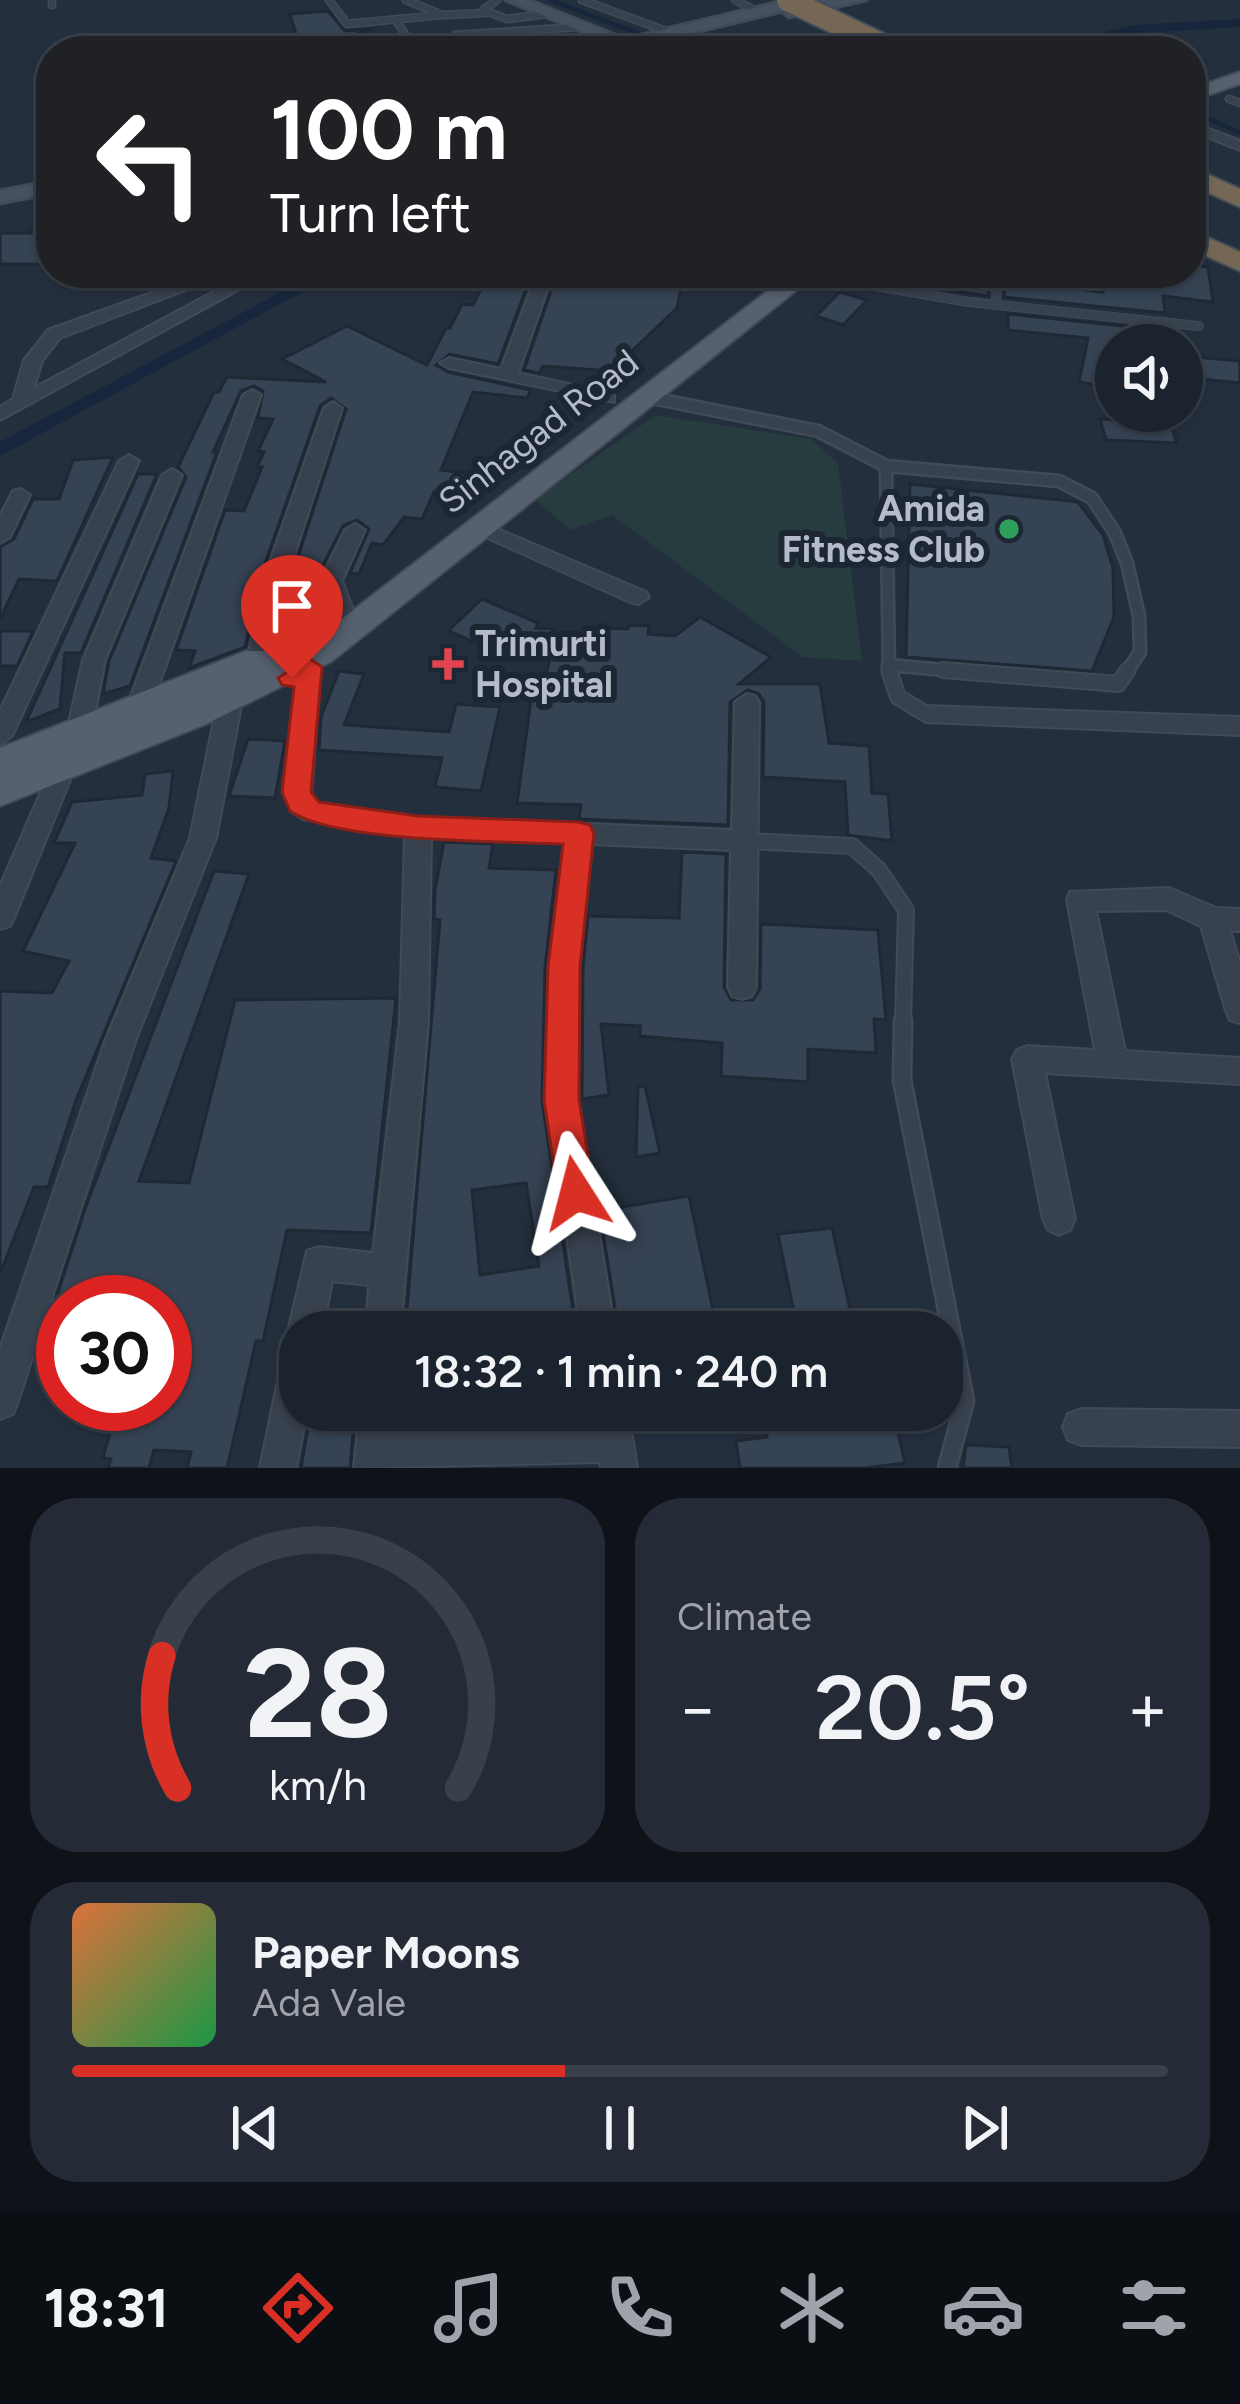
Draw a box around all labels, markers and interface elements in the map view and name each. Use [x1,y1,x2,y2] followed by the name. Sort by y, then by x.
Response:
[270,79,508,180] text: 100 m
[72,84,228,240] icon: left
[270,181,471,246] text: Turn left
[1095,324,1203,432] map controls
[1095,324,1203,432] button: sound
[430,340,647,523] street label: Sinhagad Road
[782,487,985,571] place label: Amida Fitness Club
[996,516,1022,542] marker: Amida Fitness Club
[241,555,343,678] pin
[259,573,325,639] icon: arrive
[475,622,613,706] place label: Trimurti Hospital
[432,648,464,680] marker: Trimurti Hospital
[513,1130,639,1256] position arrow
[36,1275,192,1431] speed limit sign: 30
[414,1344,828,1398] text: 18:32 · 1 min · 240 m
[677,1593,812,1640] text: Climate
[243,1618,392,1768] text: 28
[815,1653,1031,1762] text: 20.5°
[677,1668,718,1748] text: −
[1127,1668,1168,1748] text: +
[269,1759,366,1811] text: km/h
[252,1925,520,1979] text: Paper Moons
[252,1979,406,2026] text: Ada Vale
[222,2095,288,2161] icon: previous
[587,2095,653,2161] icon: pause
[952,2095,1018,2161] icon: next
[256,2266,340,2350] icon: directions
[427,2266,511,2350] icon: music
[598,2266,682,2350] icon: phone
[770,2266,854,2350] icon: climate
[941,2266,1025,2350] icon: car
[1112,2266,1196,2350] icon: filters
[44,2276,169,2341] text: 18:31

